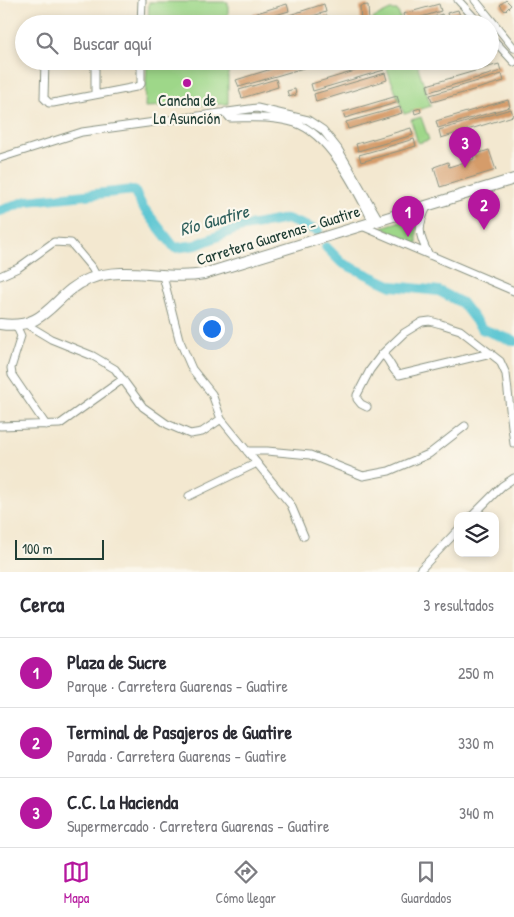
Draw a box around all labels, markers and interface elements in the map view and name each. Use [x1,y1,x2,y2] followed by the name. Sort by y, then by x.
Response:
[15,15,499,70] search box
[33,29,61,57] icon: search
[73,30,152,56] text: Buscar aquí
[181,77,193,89] marker: Cancha de La Asunción
[154,89,220,129] place label: Cancha de La Asunción
[449,127,481,168] pin: 3
[468,189,500,230] pin: 2
[392,196,424,237] pin: 1
[177,198,252,242] water label: Río Guatire
[193,199,363,270] street label: Carretera Guarenas - Guatire
[199,316,225,342] your location
[454,512,499,557] map controls
[454,512,499,557] button: layers
[15,537,104,560] scale bar
[22,539,52,558] text: 100 m
[20,590,64,619] text: Cerca
[423,594,494,616] text: 3 resultados
[67,649,167,675] text: Plaza de Sucre
[33,662,39,684] text: 1
[458,662,494,684] text: 250 m
[67,675,288,697] text: Parque · Carretera Guarenas - Guatire
[67,719,292,745] text: Terminal de Pasajeros de Guatire
[32,732,40,754] text: 2
[458,732,494,754] text: 330 m
[67,745,287,767] text: Parada · Carretera Guarenas - Guatire
[67,789,178,815] text: C.C. La Hacienda
[32,802,40,824] text: 3
[459,802,494,824] text: 340 m
[67,815,329,837] text: Supermercado · Carretera Guarenas - Guatire
[62,858,90,907] tab: Mapa
[215,858,276,907] tab: Cómo llegar
[401,858,451,907] tab: Guardados

